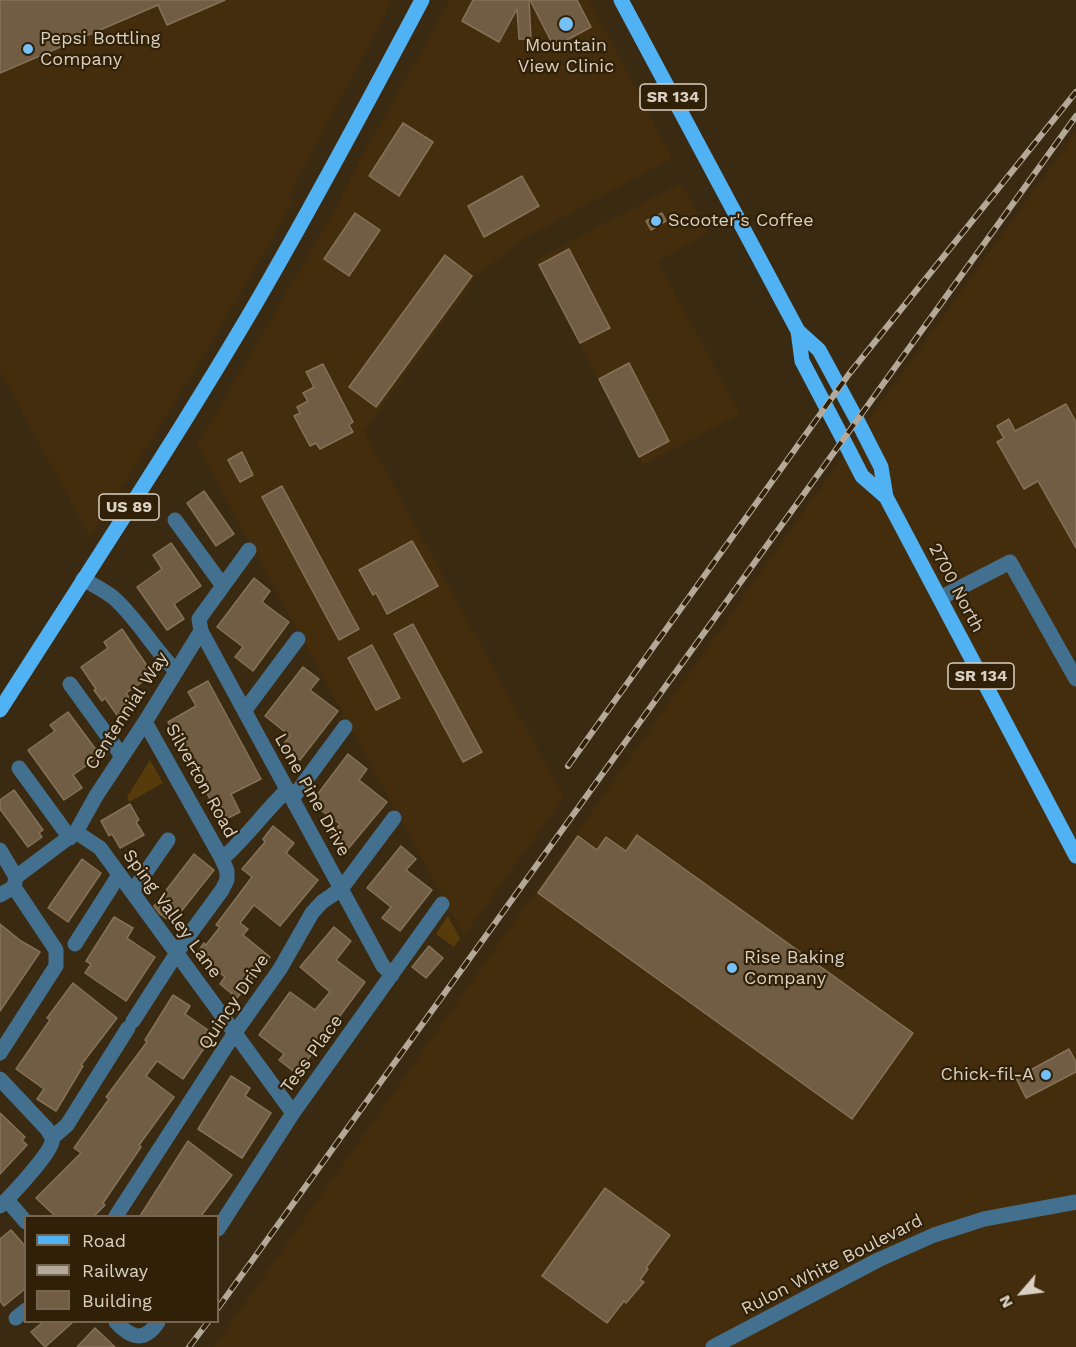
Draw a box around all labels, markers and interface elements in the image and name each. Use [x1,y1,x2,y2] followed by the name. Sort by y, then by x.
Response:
[557,15,575,33] marker: Mountain View Clinic
[40,28,160,70] place label: Pepsi Bottling Company
[518,35,614,78] place label: Mountain View Clinic
[21,42,35,56] marker: Pepsi Bottling Company
[640,84,706,110] road number: SR 134
[668,210,814,232] place label: Scooter's Coffee
[649,214,663,228] marker: Scooter's Coffee
[99,494,159,520] road number: US 89
[924,540,988,636] street label: 2700 North
[81,648,173,774] street label: Centennial Way
[948,663,1014,689] road number: SR 134
[161,720,241,842] street label: Silverton Road
[269,730,355,860] street label: Lone Pine Drive
[118,845,226,983] street label: Sping Valley Lane
[744,947,844,990] place label: Rise Baking Company
[194,950,274,1054] street label: Quincy Drive
[725,961,739,975] marker: Rise Baking Company
[276,1011,348,1097] street label: Tess Place
[940,1064,1034,1086] place label: Chick-fil-A
[1039,1068,1053,1082] marker: Chick-fil-A
[738,1210,926,1320] street label: Rulon White Boulevard
[24,1215,219,1323] legend
[82,1230,126,1251] text: Road
[82,1260,148,1281] text: Railway
[992,1263,1052,1323] north arrow
[82,1290,152,1311] text: Building
[994,1292,1017,1311] text: N

